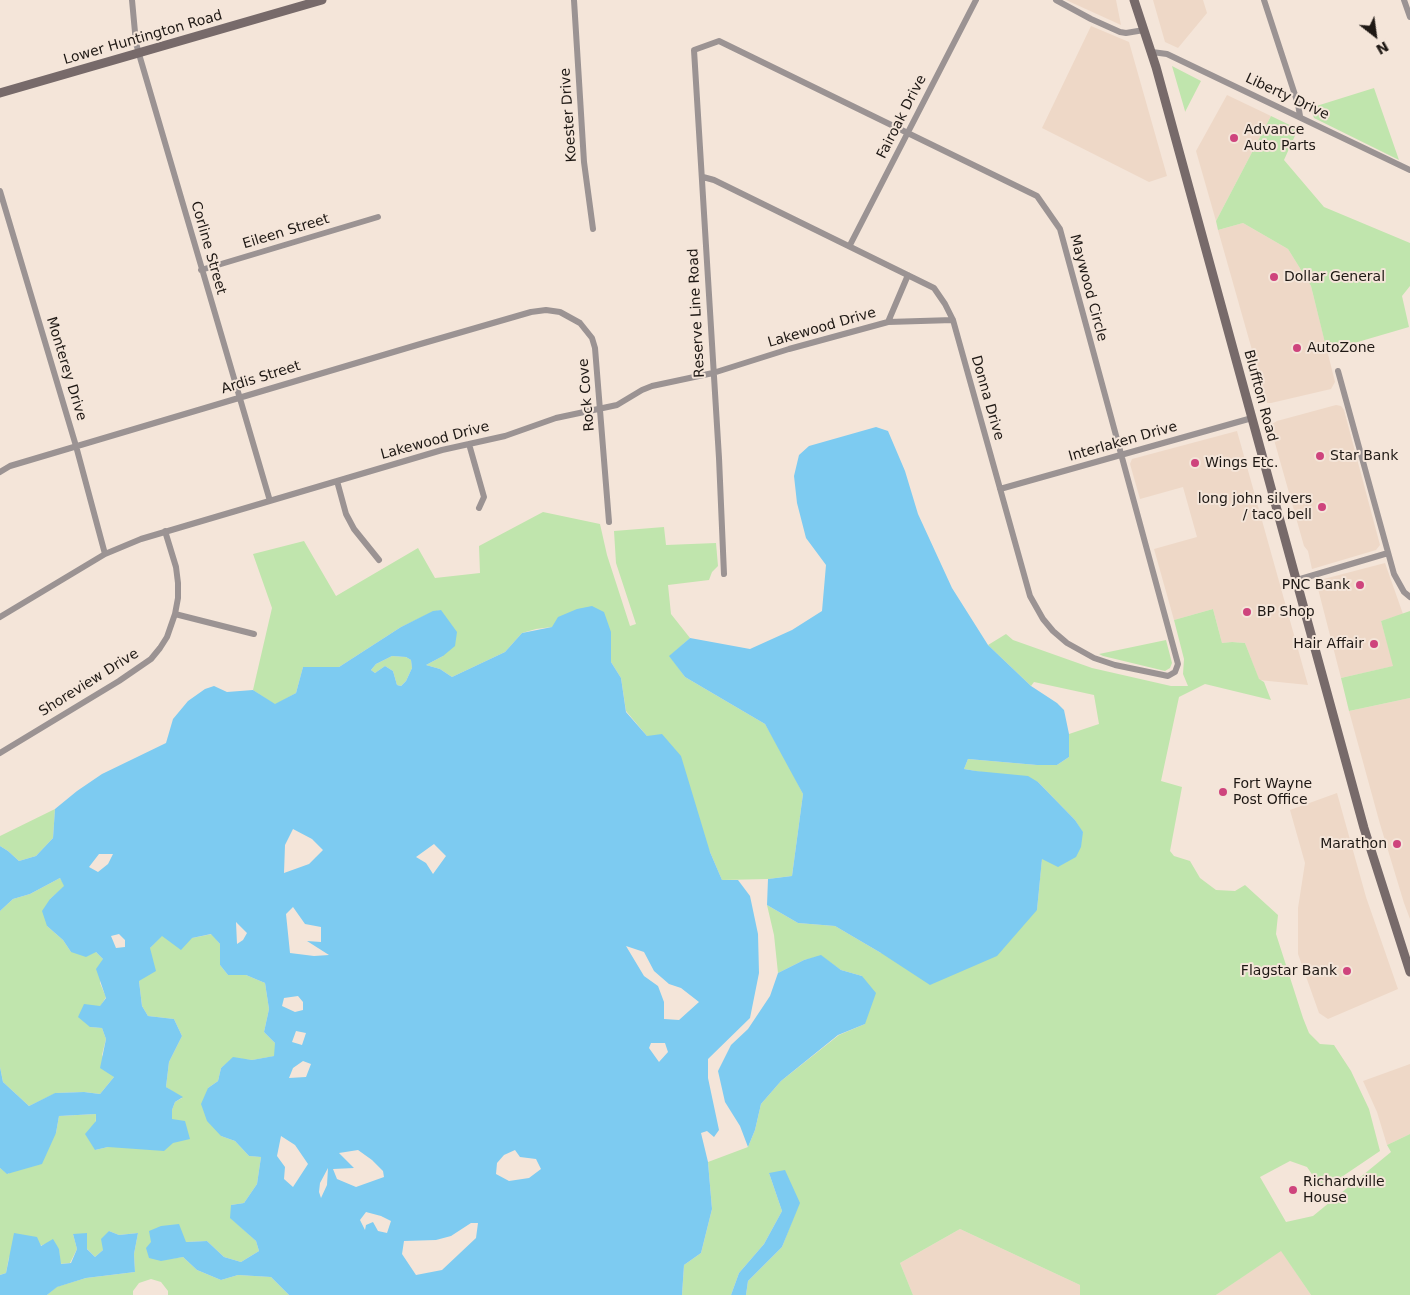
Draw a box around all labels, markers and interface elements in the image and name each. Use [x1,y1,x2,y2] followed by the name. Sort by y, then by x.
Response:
[62,7,224,69] street label: Lower Huntington Road
[1350,10,1400,60] north arrow
[1373,38,1392,58] text: N
[557,67,581,163] street label: Koester Drive
[1242,70,1332,124] street label: Liberty Drive
[874,72,930,162] street label: Fairoak Drive
[1244,122,1316,154] place label: Advance Auto Parts
[1228,132,1240,144] marker: Advance Auto Parts
[187,199,229,297] street label: Corline Street
[241,211,331,253] street label: Eileen Street
[1066,233,1110,343] street label: Maywood Circle
[685,248,709,378] street label: Reserve Line Road
[1284,269,1385,285] place label: Dollar General
[1268,271,1280,283] marker: Dollar General
[766,305,878,351] street label: Lakewood Drive
[42,315,90,423] street label: Monterey Drive
[1307,340,1375,356] place label: AutoZone
[1291,342,1303,354] marker: AutoZone
[1240,348,1280,444] street label: Bluffton Road
[967,354,1007,442] street label: Donna Drive
[219,358,303,398] street label: Ardis Street
[575,358,599,432] street label: Rock Cove
[379,418,491,464] street label: Lakewood Drive
[1067,418,1179,466] street label: Interlaken Drive
[1330,448,1398,464] place label: Star Bank
[1314,450,1326,462] marker: Star Bank
[1205,455,1278,471] place label: Wings Etc.
[1189,457,1201,469] marker: Wings Etc.
[1198,491,1312,524] place label: long john silvers / taco bell
[1316,501,1328,513] marker: long john silvers / taco bell
[1282,577,1350,593] place label: PNC Bank
[1354,579,1366,591] marker: PNC Bank
[1257,604,1315,620] place label: BP Shop
[1241,606,1253,618] marker: BP Shop
[1293,636,1364,652] place label: Hair Affair
[1368,638,1380,650] marker: Hair Affair
[36,646,142,720] street label: Shoreview Drive
[1233,776,1312,809] place label: Fort Wayne Post Office
[1217,786,1229,798] marker: Fort Wayne Post Office
[1320,836,1387,852] place label: Marathon
[1391,838,1403,850] marker: Marathon
[1241,963,1337,979] place label: Flagstar Bank
[1341,965,1353,977] marker: Flagstar Bank
[1303,1174,1385,1206] place label: Richardville House
[1287,1184,1299,1196] marker: Richardville House

